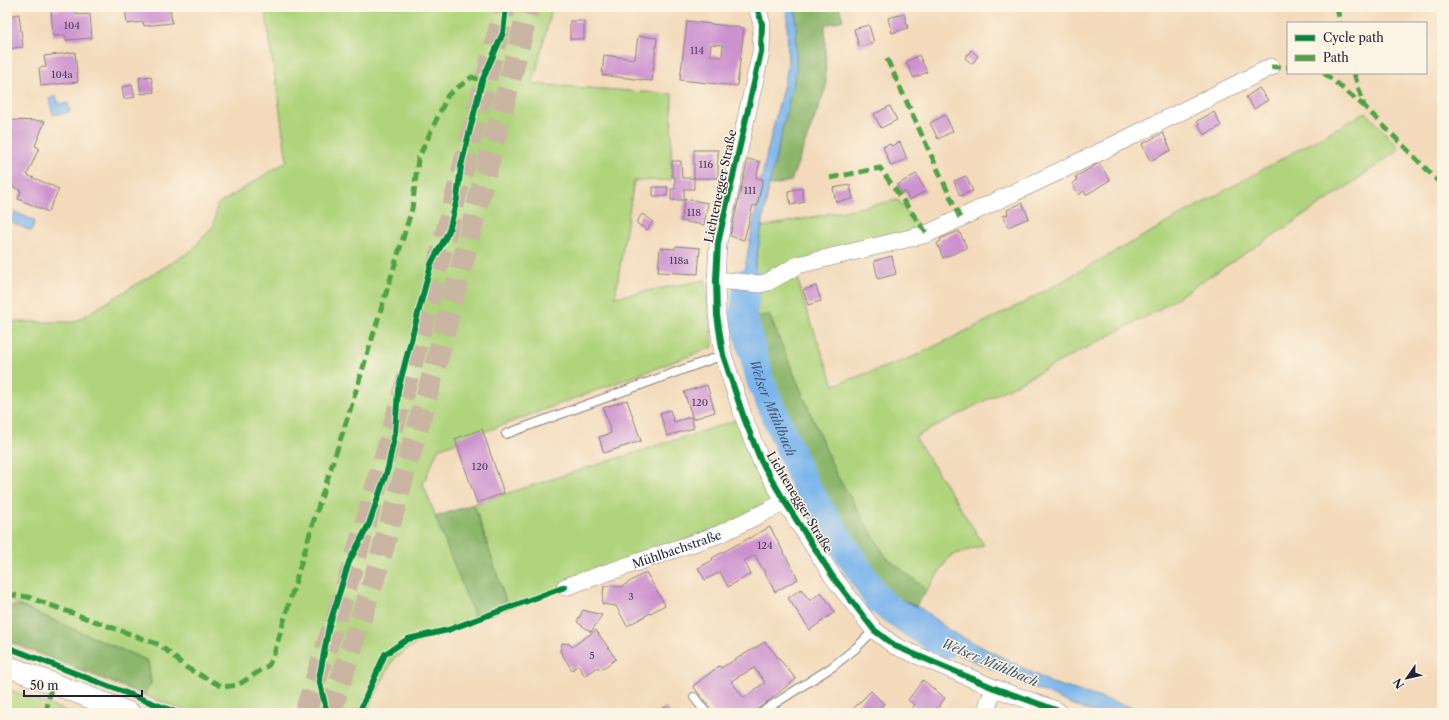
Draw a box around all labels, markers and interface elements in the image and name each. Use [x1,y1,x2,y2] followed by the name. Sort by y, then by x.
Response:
[64,19,80,32] house number: 104
[1287,22,1427,74] legend
[1323,30,1384,45] text: Cycle path
[690,44,704,57] house number: 114
[1323,50,1349,65] text: Path
[51,68,74,81] house number: 104a
[701,128,739,244] street label: Lichtenegger Straße
[699,158,713,171] house number: 116
[744,184,757,197] house number: 111
[687,206,701,219] house number: 118
[669,254,690,267] house number: 118a
[747,357,800,459] water label: Welser Mühlbach
[692,396,708,409] house number: 120
[764,449,836,556] street label: Lichtenegger Straße
[472,460,488,473] house number: 120
[630,527,724,571] street label: Mühlbachstraße
[757,539,773,552] house number: 124
[628,590,634,603] house number: 3
[939,634,1041,690] water label: Welser Mühlbach
[589,649,595,662] house number: 5
[1387,658,1427,698] north arrow
[24,672,142,698] scale bar
[1390,675,1407,691] text: N
[30,678,59,693] text: 50 m

